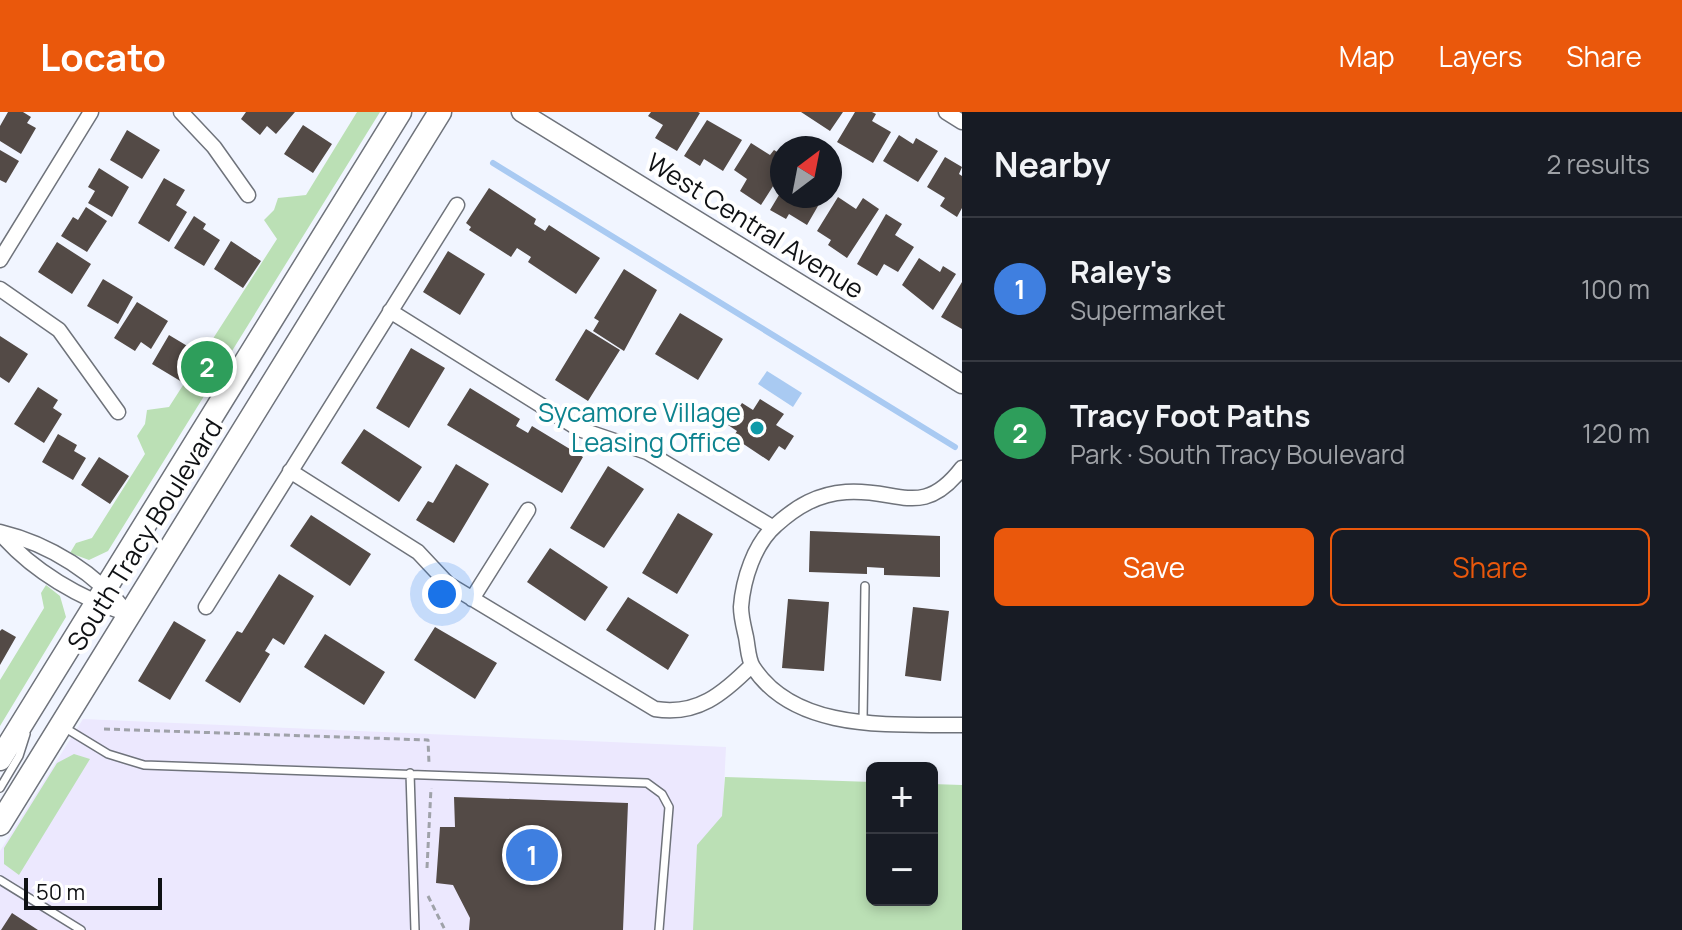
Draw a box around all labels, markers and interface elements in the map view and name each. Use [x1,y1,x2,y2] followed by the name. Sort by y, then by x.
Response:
[40,30,166,82] text: Locato
[1339,37,1395,75] text: Map
[1439,37,1522,75] text: Layers
[1566,37,1642,75] text: Share
[770,136,842,208] north arrow
[994,141,1110,187] text: Nearby
[640,144,871,307] street label: West Central Avenue
[1546,146,1650,182] text: 2 results
[1070,251,1172,292] text: Raley's
[1014,271,1026,307] text: 1
[1581,271,1650,307] text: 100 m
[1070,292,1226,328] text: Supermarket
[181,337,233,397] pin: 2
[538,394,741,460] place label: Sycamore Village Leasing Office
[1070,395,1310,436] text: Tracy Foot Paths
[58,412,230,657] street label: South Tracy Boulevard
[1012,415,1028,451] text: 2
[1582,415,1650,451] text: 120 m
[748,419,766,437] marker: Sycamore Village Leasing Office
[1070,436,1405,472] text: Park · South Tracy Boulevard
[994,528,1314,606] button: Save
[1330,528,1650,606] button: Share
[422,574,462,614] your location
[866,762,938,906] map controls
[866,762,938,834] button: +
[506,825,558,885] pin: 1
[866,834,938,906] button: −
[24,874,162,910] scale bar
[36,877,85,907] text: 50 m

